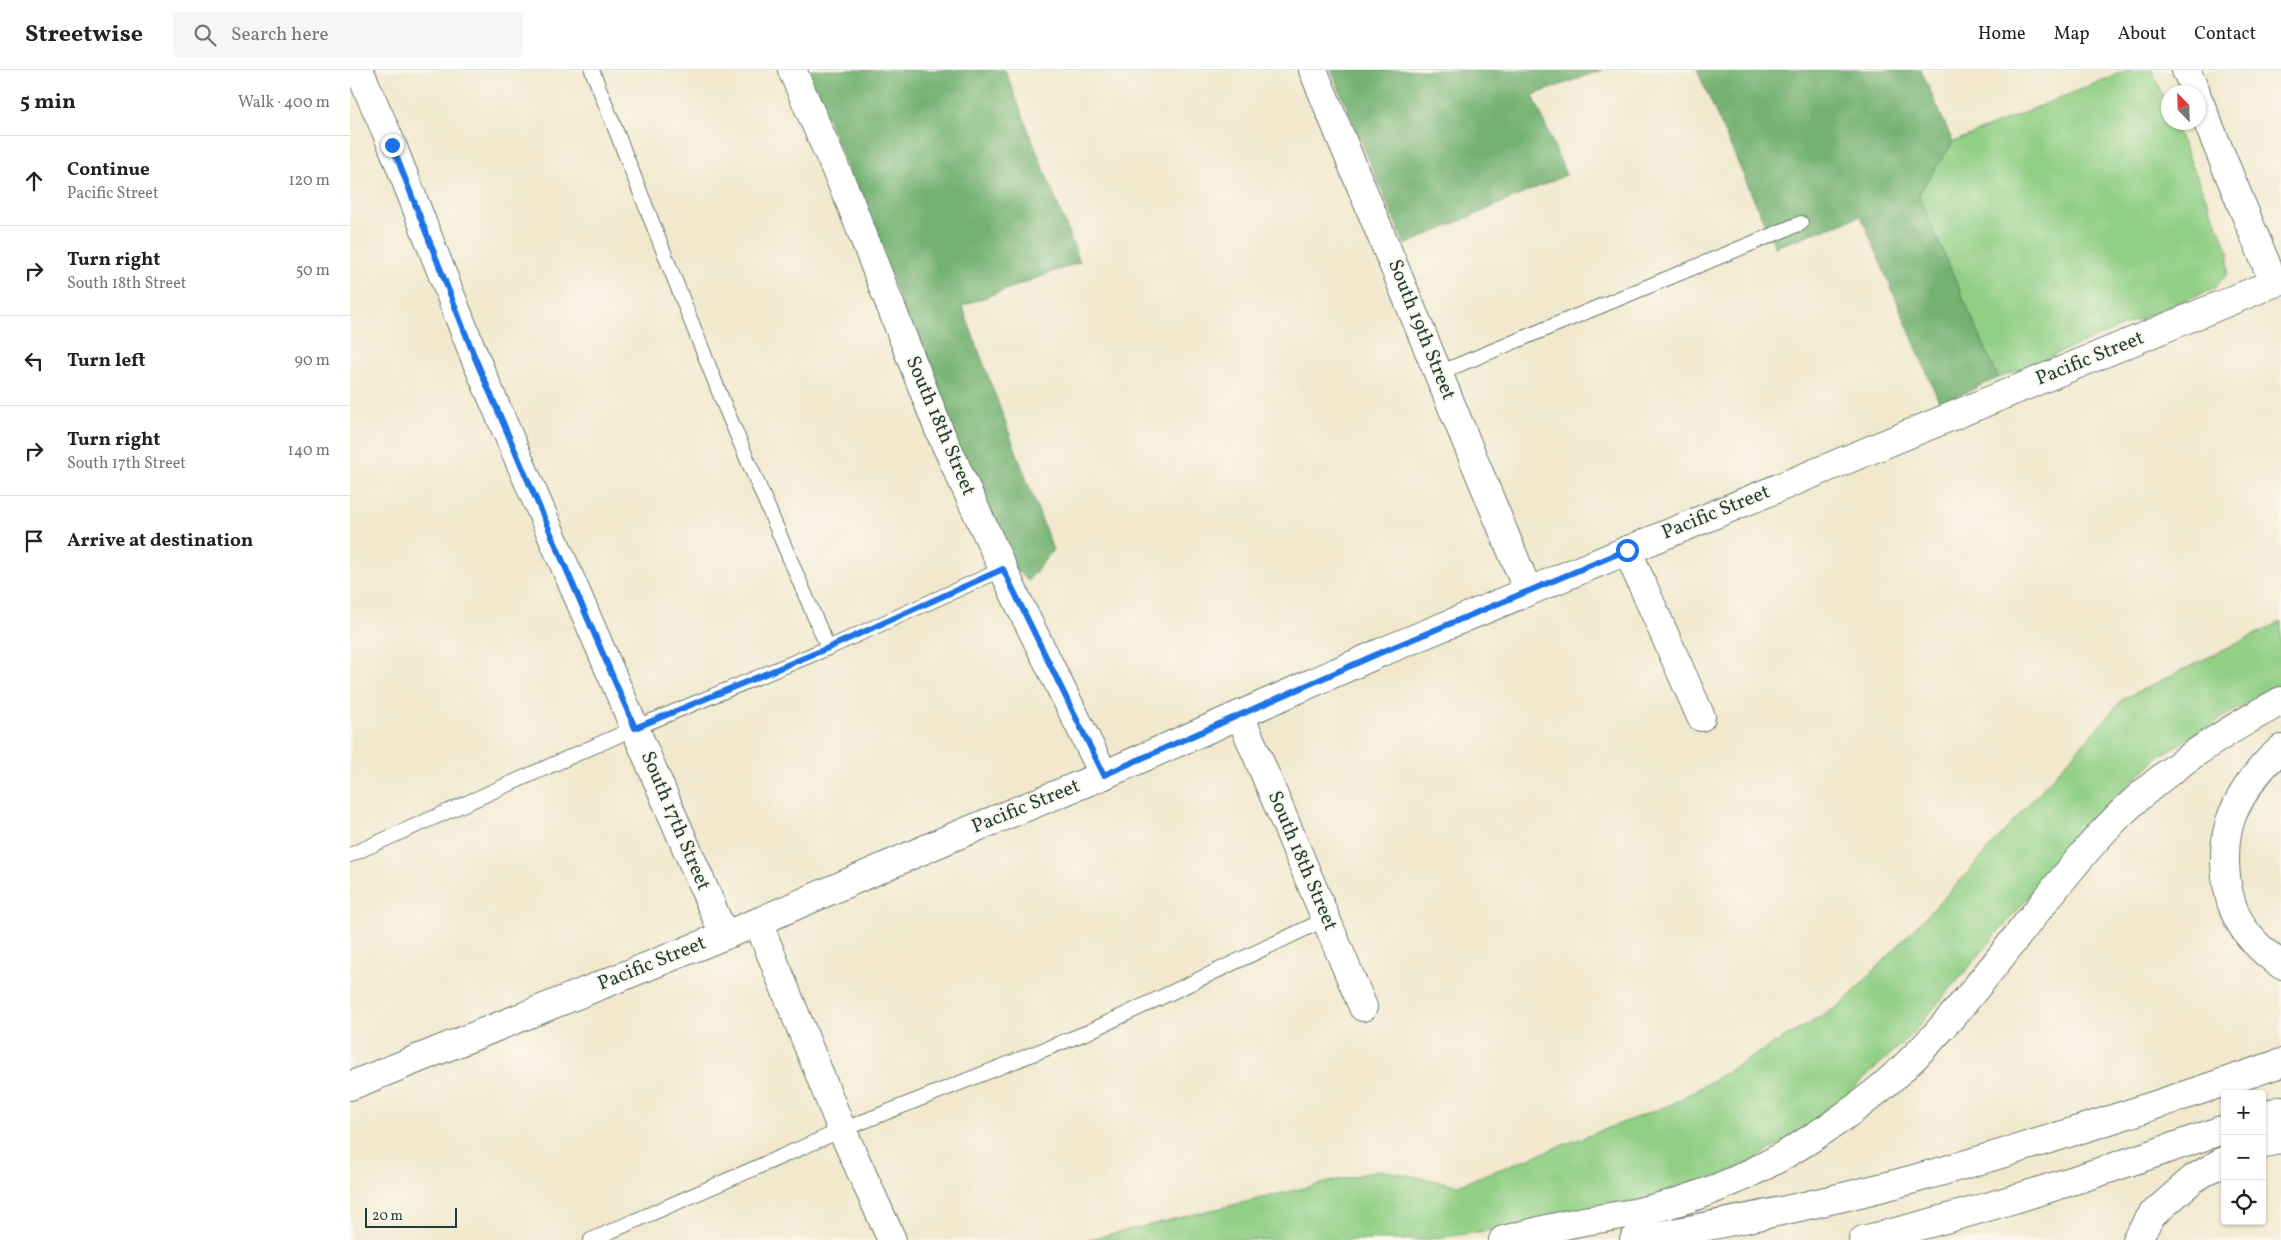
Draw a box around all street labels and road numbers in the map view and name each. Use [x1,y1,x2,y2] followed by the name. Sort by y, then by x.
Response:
[1380,255,1462,405] street label: South 19th Street
[2032,325,2148,393] street label: Pacific Street
[898,352,982,500] street label: South 18th Street
[1658,479,1774,547] street label: Pacific Street
[633,747,717,895] street label: South 17th Street
[968,773,1084,841] street label: Pacific Street
[1260,787,1344,935] street label: South 18th Street
[594,930,710,998] street label: Pacific Street

